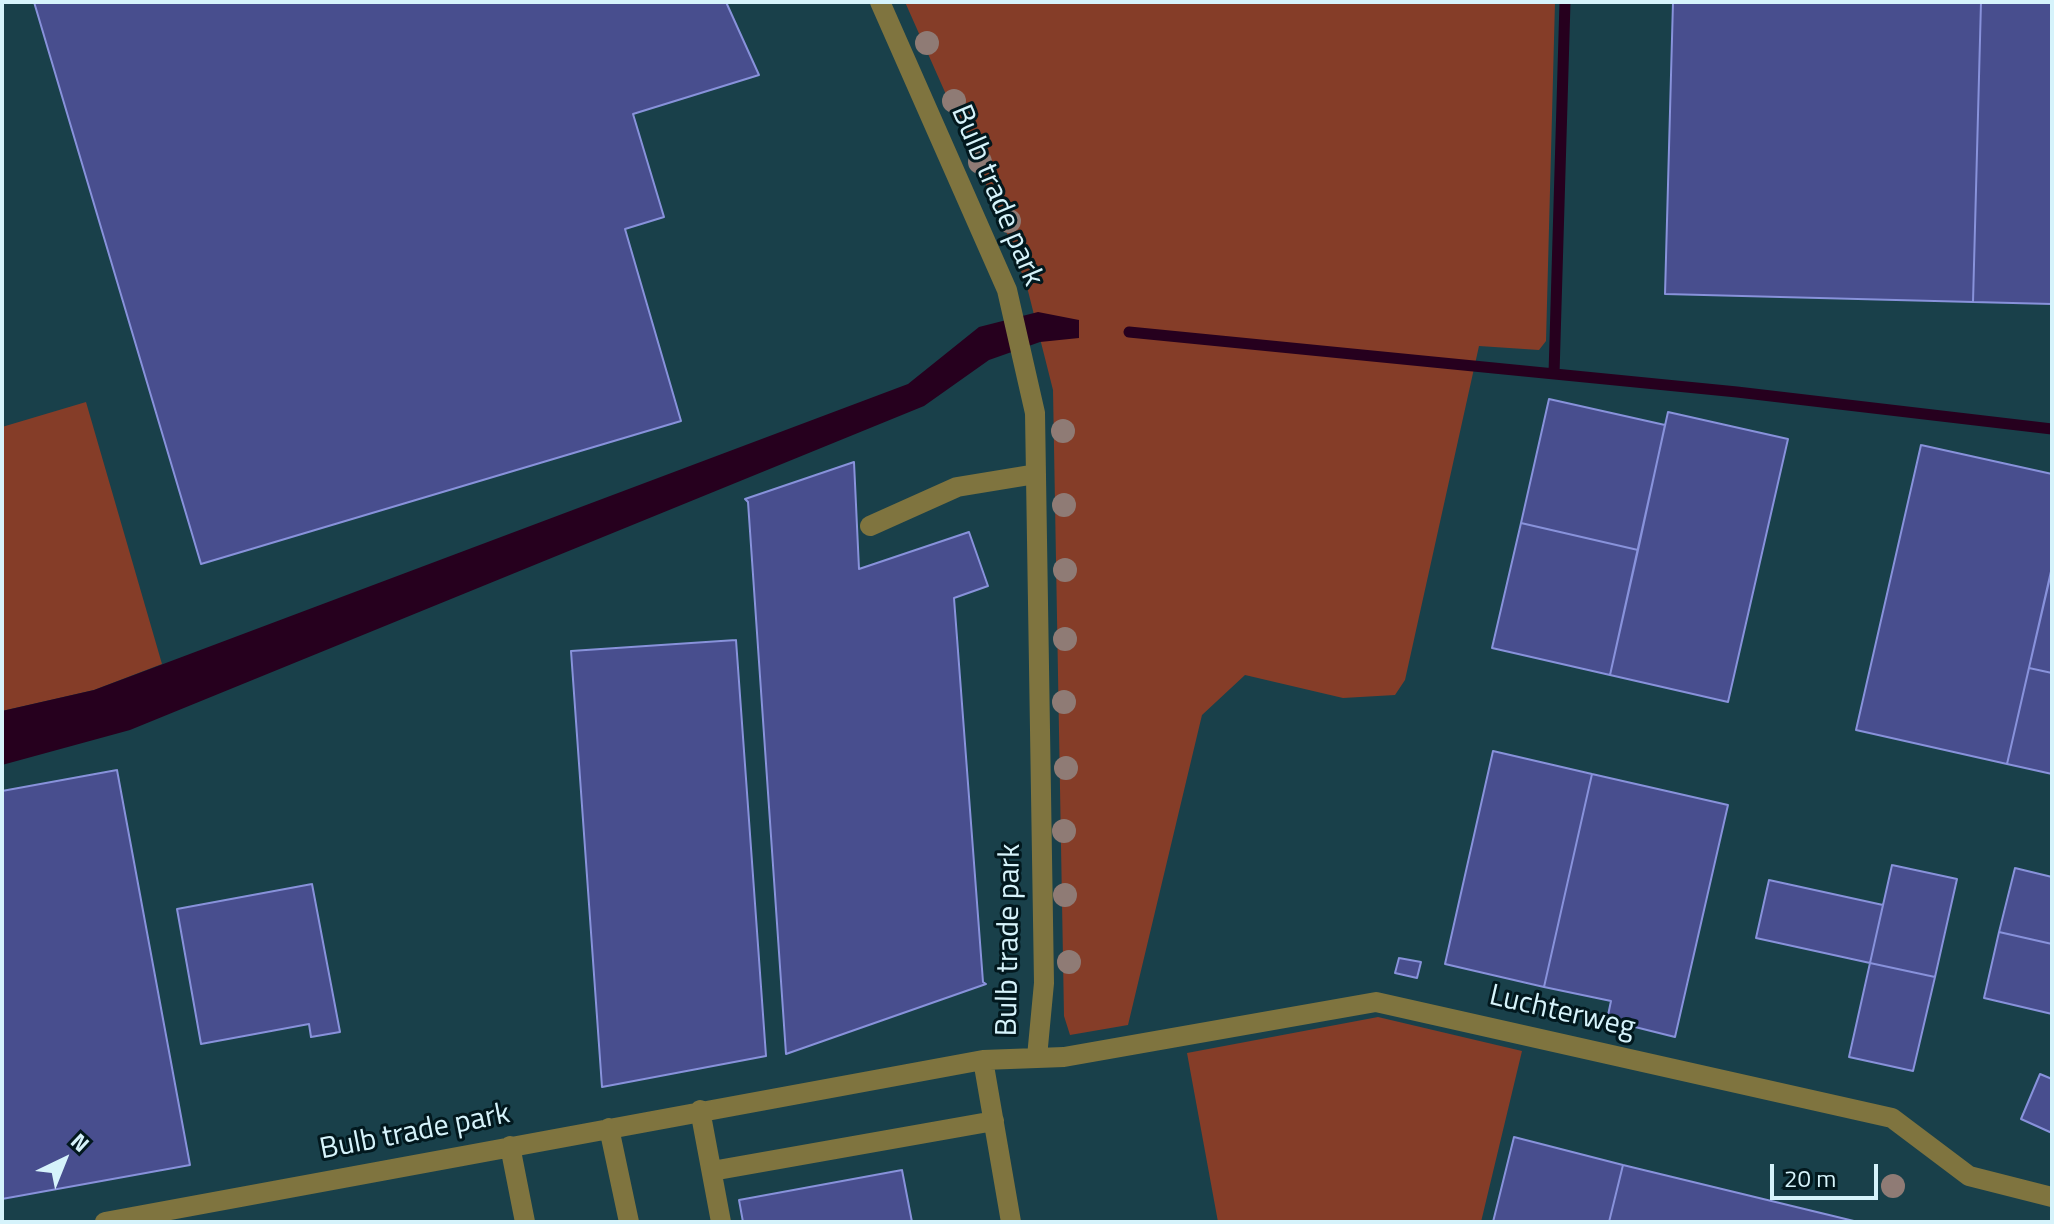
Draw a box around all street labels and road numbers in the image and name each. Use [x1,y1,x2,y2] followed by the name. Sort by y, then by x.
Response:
[942,100,1050,292] street label: Bulb trade park
[990,843,1030,1037] street label: Bulb trade park
[1486,979,1638,1047] street label: Luchterweg
[317,1097,513,1169] street label: Bulb trade park

